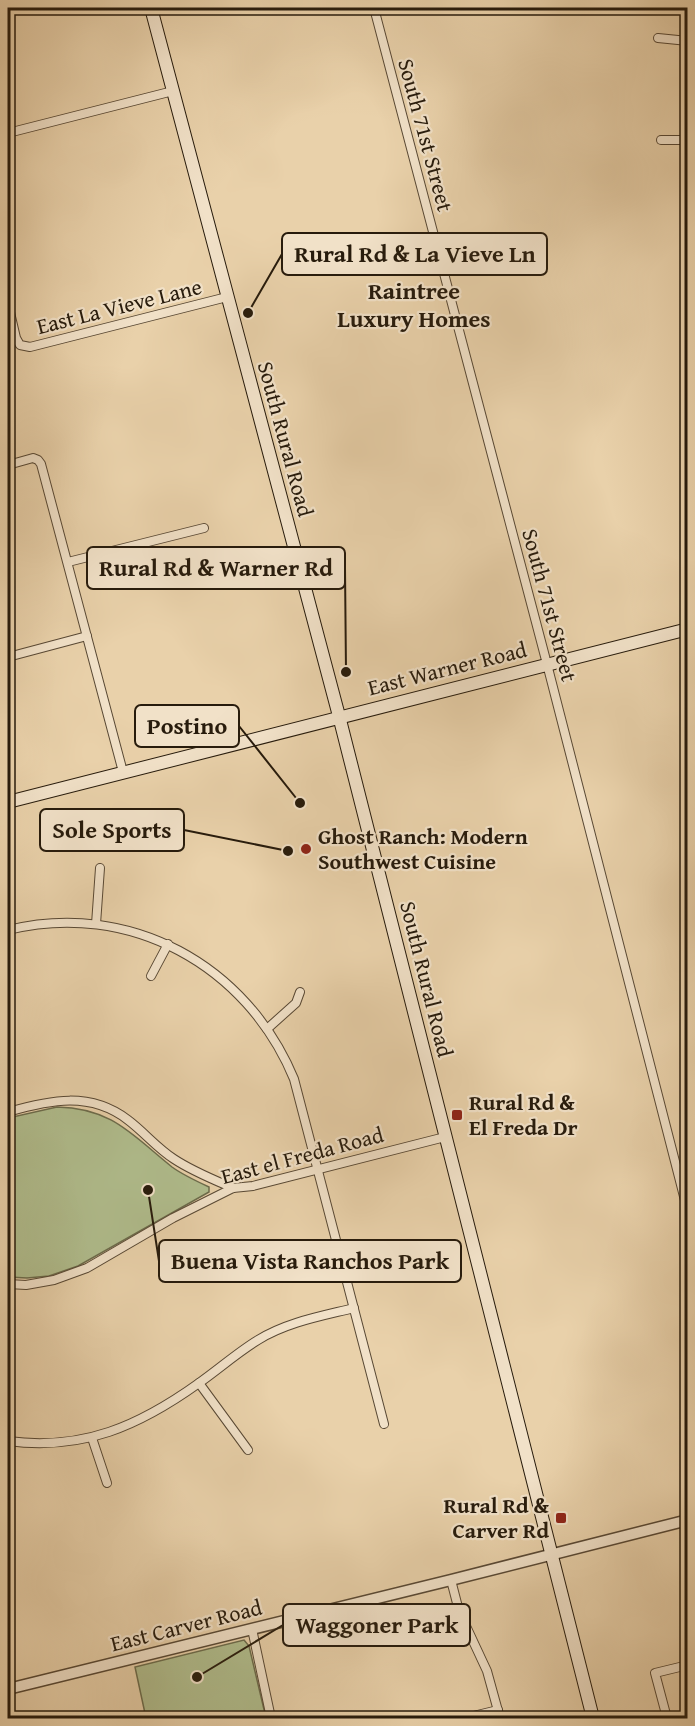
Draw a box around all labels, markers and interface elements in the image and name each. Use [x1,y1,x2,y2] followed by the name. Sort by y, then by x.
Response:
[390,55,462,215] street label: South 71st Street
[282,233,547,275] callout: Rural Rd & La Vieve Ln
[294,236,536,271] text: Rural Rd & La Vieve Ln
[33,270,205,342] street label: East La Vieve Lane
[337,273,491,336] district label: Raintree Luxury Homes
[250,358,322,521] street label: South Rural Road
[514,525,586,685] street label: South 71st Street
[87,547,345,589] callout: Rural Rd & Warner Rd
[99,550,333,585] text: Rural Rd & Warner Rd
[364,633,530,703] street label: East Warner Road
[135,705,239,747] callout: Postino
[147,708,227,743] text: Postino
[40,809,184,851] callout: Sole Sports
[52,812,172,847] text: Sole Sports
[318,820,528,877] place label: Ghost Ranch: Modern Southwest Cuisine
[299,842,313,856] marker: Ghost Ranch: Modern Southwest Cuisine
[392,898,462,1061] street label: South Rural Road
[469,1086,578,1143] place label: Rural Rd & El Freda Dr
[450,1108,464,1122] marker: Rural Rd & El Freda Dr
[217,1118,387,1192] street label: East el Freda Road
[159,1240,461,1282] callout: Buena Vista Ranchos Park
[171,1243,449,1278] text: Buena Vista Ranchos Park
[443,1489,550,1546] place label: Rural Rd & Carver Rd
[554,1511,568,1525] marker: Rural Rd & Carver Rd
[107,1591,265,1659] street label: East Carver Road
[283,1604,470,1646] callout: Waggoner Park
[295,1607,459,1642] text: Waggoner Park

